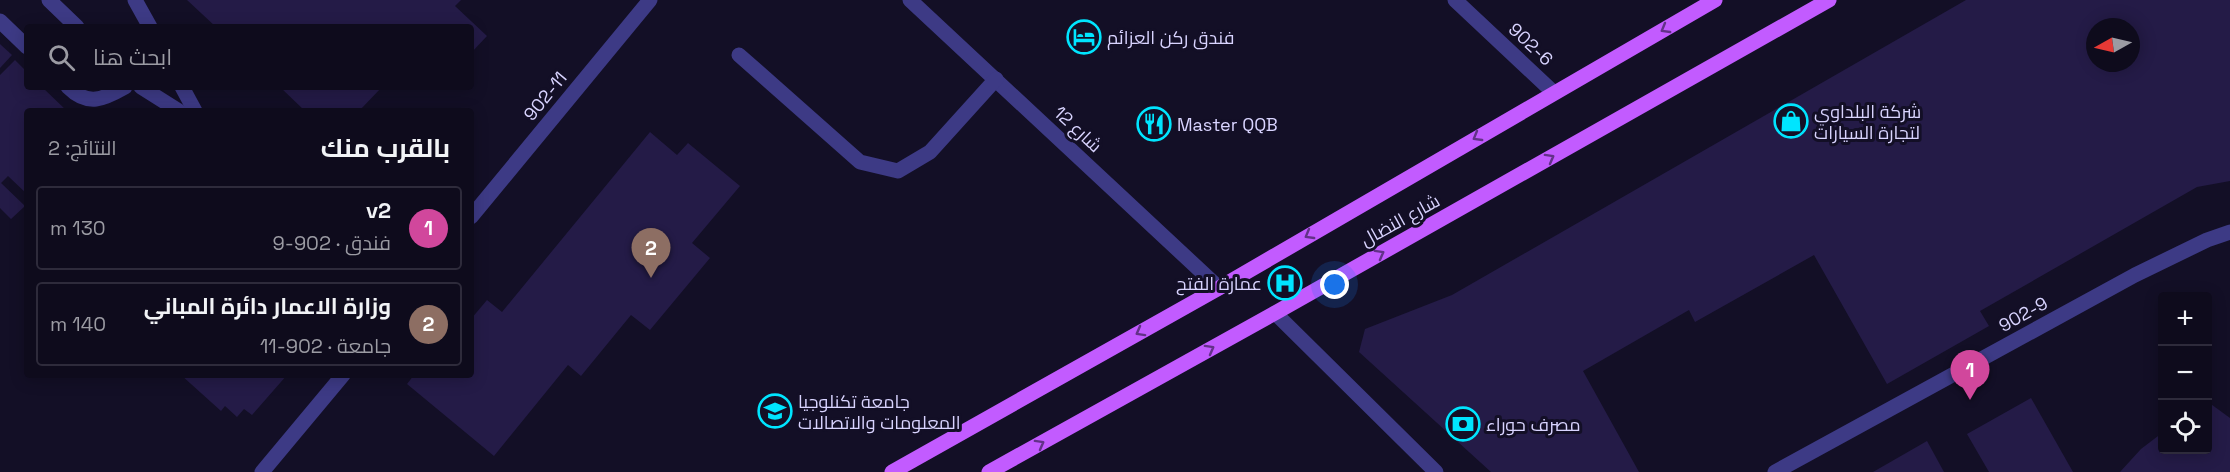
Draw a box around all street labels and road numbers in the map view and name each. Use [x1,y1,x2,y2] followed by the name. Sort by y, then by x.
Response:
[1504,18,1558,70] street label: 902-6
[518,67,572,125] street label: 902-11
[1048,101,1107,158] street label: شارع 12
[1356,189,1444,252] street label: شارع النضال
[1994,291,2052,337] street label: 902-9

